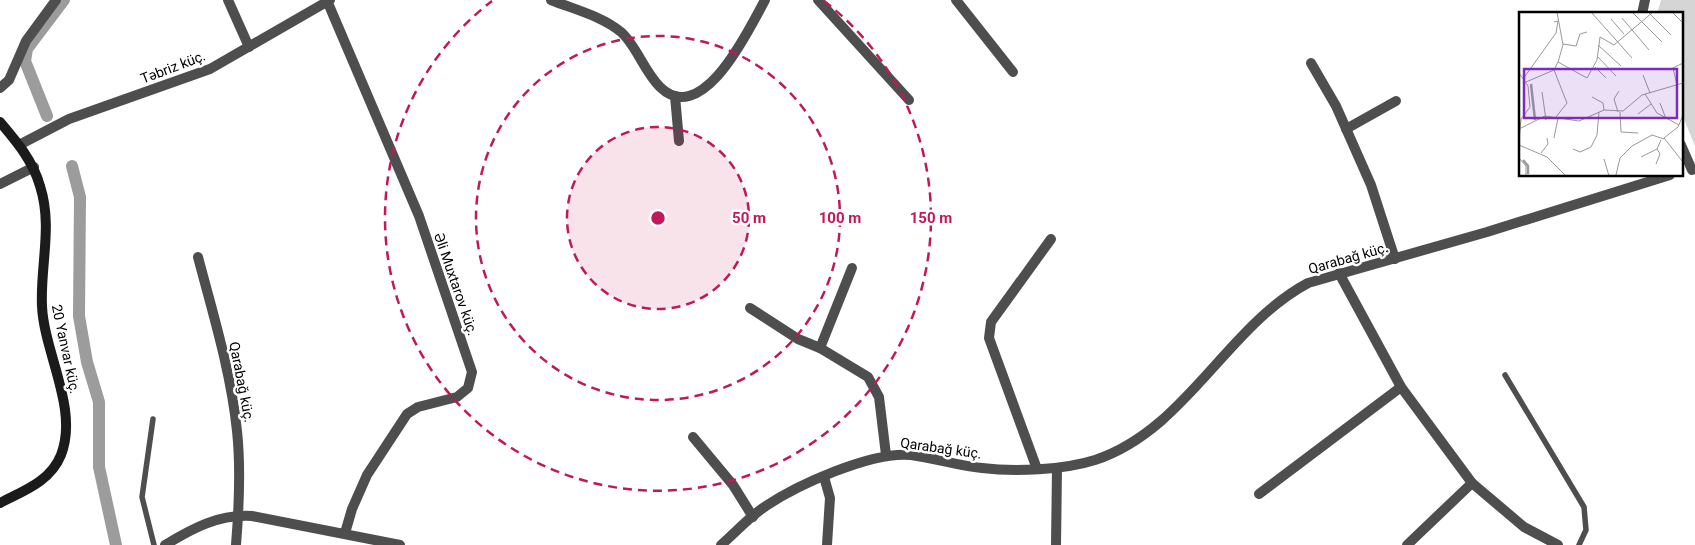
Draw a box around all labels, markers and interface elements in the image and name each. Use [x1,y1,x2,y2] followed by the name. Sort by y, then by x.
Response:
[1519,12,1682,176] inset map
[138,47,208,87] street label: Təbriz küç.
[649,209,667,227] centre of rings
[732,209,766,227] text: 50 m
[819,209,861,227] text: 100 m
[910,209,952,227] text: 150 m
[431,231,481,337] street label: Əli Muxtarov küç.
[1306,239,1390,277] street label: Qarabağ küç.
[49,303,83,395] street label: 20 Yanvar küç.
[226,340,258,424] street label: Qarabağ küç.
[899,434,983,462] street label: Qarabağ küç.

